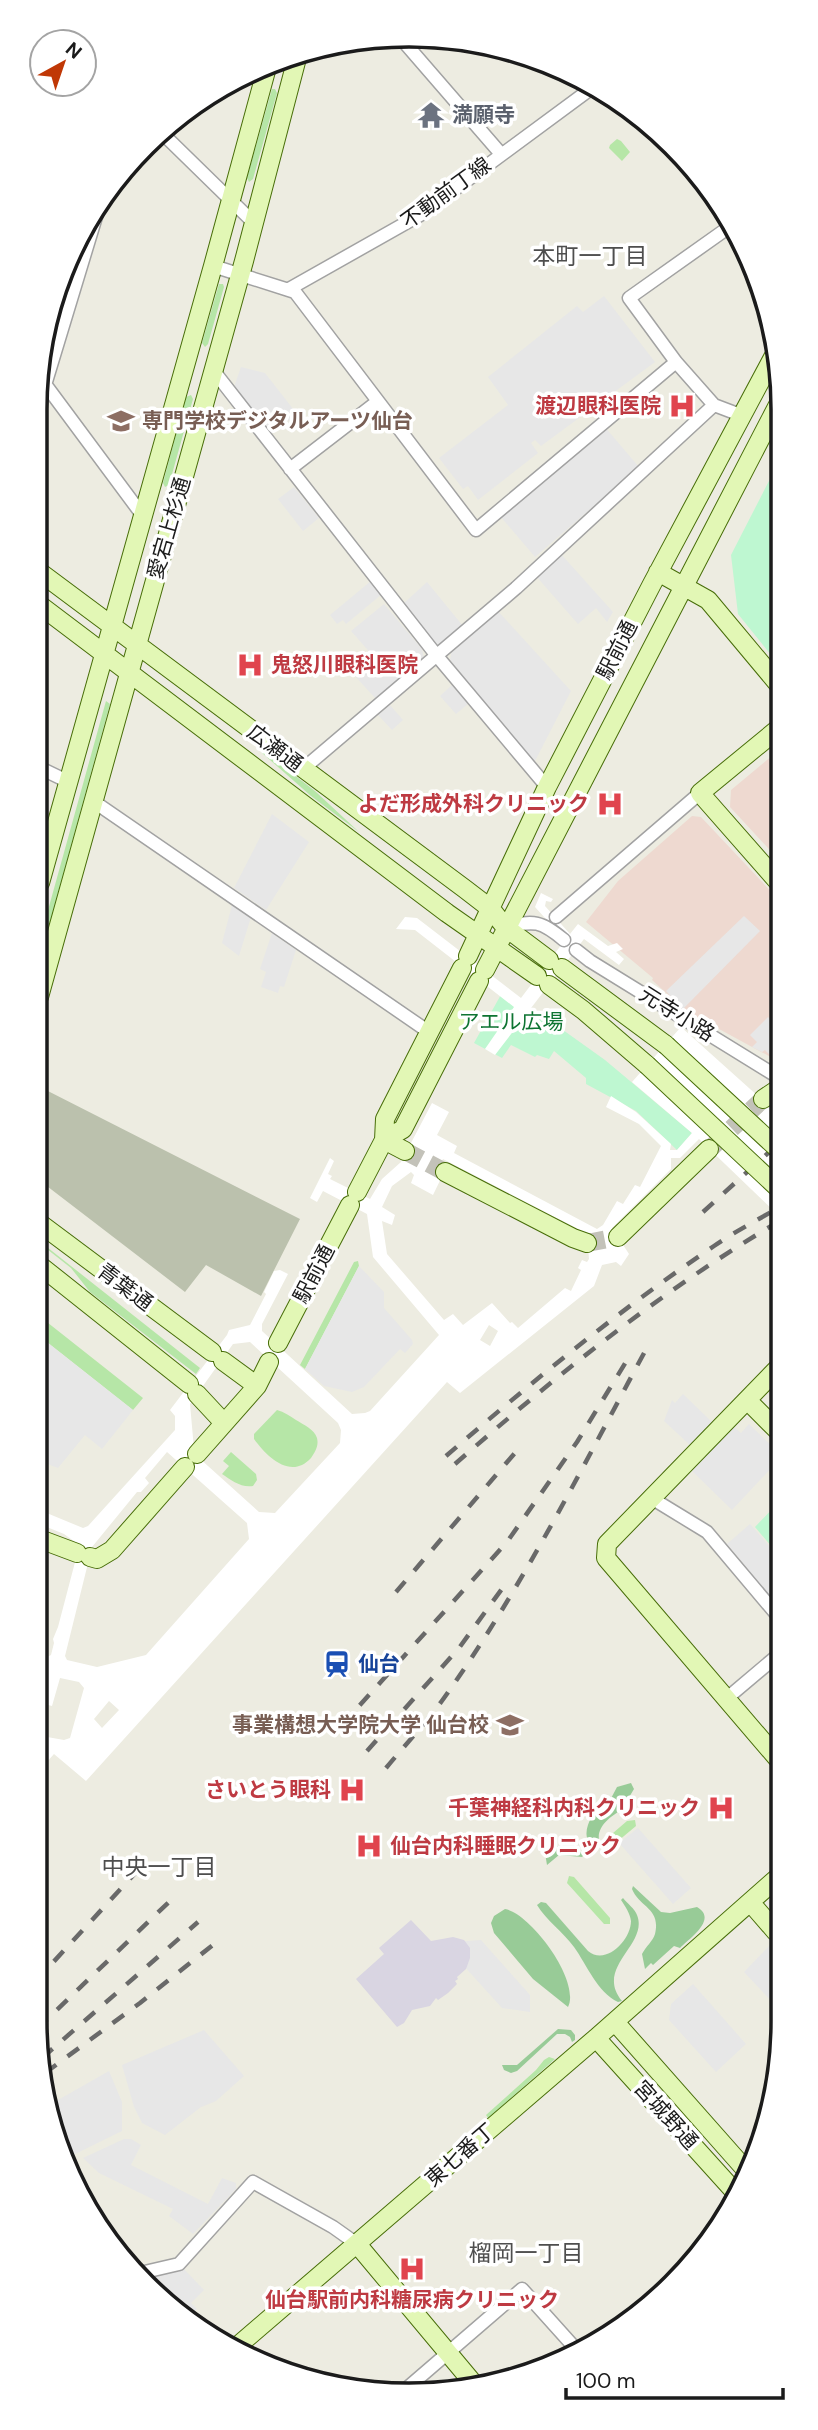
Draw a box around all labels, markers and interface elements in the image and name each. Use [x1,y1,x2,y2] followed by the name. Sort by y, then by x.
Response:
[28,28,98,98] north arrow
[60,36,87,64] text: N
[416,100,446,130] temple icon: 満願寺
[452,101,515,129] place label: 満願寺
[395,151,497,235] street label: 不動前丁線
[533,241,648,271] district label: 本町一丁目
[667,391,697,421] hospital icon: 渡辺眼科医院
[535,392,661,420] place label: 渡辺眼科医院
[106,406,136,436] school or university icon: 専門学校デジタルアーツ仙台
[142,407,413,435] place label: 専門学校デジタルアーツ仙台
[141,474,197,582] street label: 愛宕上杉通
[590,616,644,684] street label: 駅前通
[235,650,265,680] hospital icon: 鬼怒川眼科医院
[271,651,418,679] place label: 鬼怒川眼科医院
[241,718,309,778] street label: 広瀬通
[595,789,625,819] hospital icon: よだ形成外科クリニック
[358,790,589,818] place label: よだ形成外科クリニック
[634,980,720,1048] street label: 元寺小路
[459,1008,564,1036] park label: アエル広場
[287,1240,341,1308] street label: 駅前通
[91,1257,159,1317] street label: 青葉通
[322,1649,352,1679] station icon: 仙台
[358,1650,400,1678] place label: 仙台
[495,1710,525,1740] school or university icon: 事業構想大学院大学 仙台校
[232,1711,489,1739] place label: 事業構想大学院大学 仙台校
[337,1775,367,1805] hospital icon: さいとう眼科
[205,1776,331,1804] place label: さいとう眼科
[706,1793,736,1823] hospital icon: 千葉神経科内科クリニック
[448,1794,700,1822] place label: 千葉神経科内科クリニック
[354,1831,384,1861] hospital icon: 仙台内科睡眠クリニック
[390,1832,621,1860] place label: 仙台内科睡眠クリニック
[102,1852,217,1882] district label: 中央一丁目
[627,2074,705,2156] street label: 宮城野通
[419,2117,501,2193] street label: 東七番丁
[469,2238,584,2268] district label: 榴岡一丁目
[397,2254,427,2284] hospital icon: 仙台駅前内科糖尿病クリニック
[265,2286,559,2314] place label: 仙台駅前内科糖尿病クリニック
[566,2356,783,2400] scale bar
[576,2367,636,2395] text: 100 m

